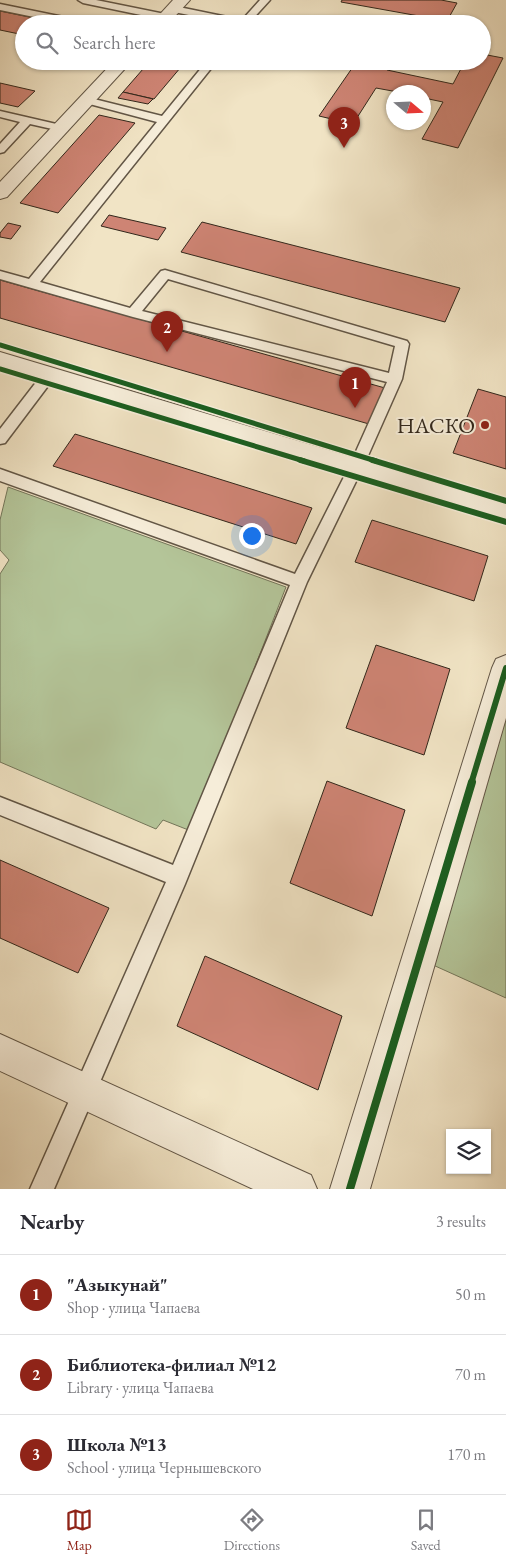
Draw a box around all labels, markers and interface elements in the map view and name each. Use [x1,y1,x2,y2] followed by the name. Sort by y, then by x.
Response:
[15,15,491,70] search box
[33,29,61,57] icon: search
[73,30,155,55] text: Search here
[386,85,431,130] north arrow
[328,107,360,148] pin: 3
[151,311,183,352] pin: 2
[339,367,371,408] pin: 1
[397,411,475,440] place label: НАСКО
[479,419,491,431] marker: НАСКО
[239,523,265,549] your location
[446,1129,491,1174] map controls
[446,1129,491,1174] button: layers
[20,1208,84,1235] text: Nearby
[436,1211,486,1232] text: 3 results
[67,1272,168,1297] text: "Азыкунай"
[32,1284,40,1305] text: 1
[455,1284,486,1305] text: 50 m
[67,1297,200,1318] text: Shop · улица Чапаева
[67,1352,276,1377] text: Библиотека-филиал №12
[32,1364,40,1385] text: 2
[455,1364,486,1385] text: 70 m
[67,1377,214,1398] text: Library · улица Чапаева
[67,1432,167,1457] text: Школа №13
[32,1444,40,1465] text: 3
[447,1444,486,1465] text: 170 m
[67,1457,262,1478] text: School · улица Чернышевского
[65,1506,93,1554] tab: Map
[224,1506,280,1554] tab: Directions
[411,1506,441,1554] tab: Saved

